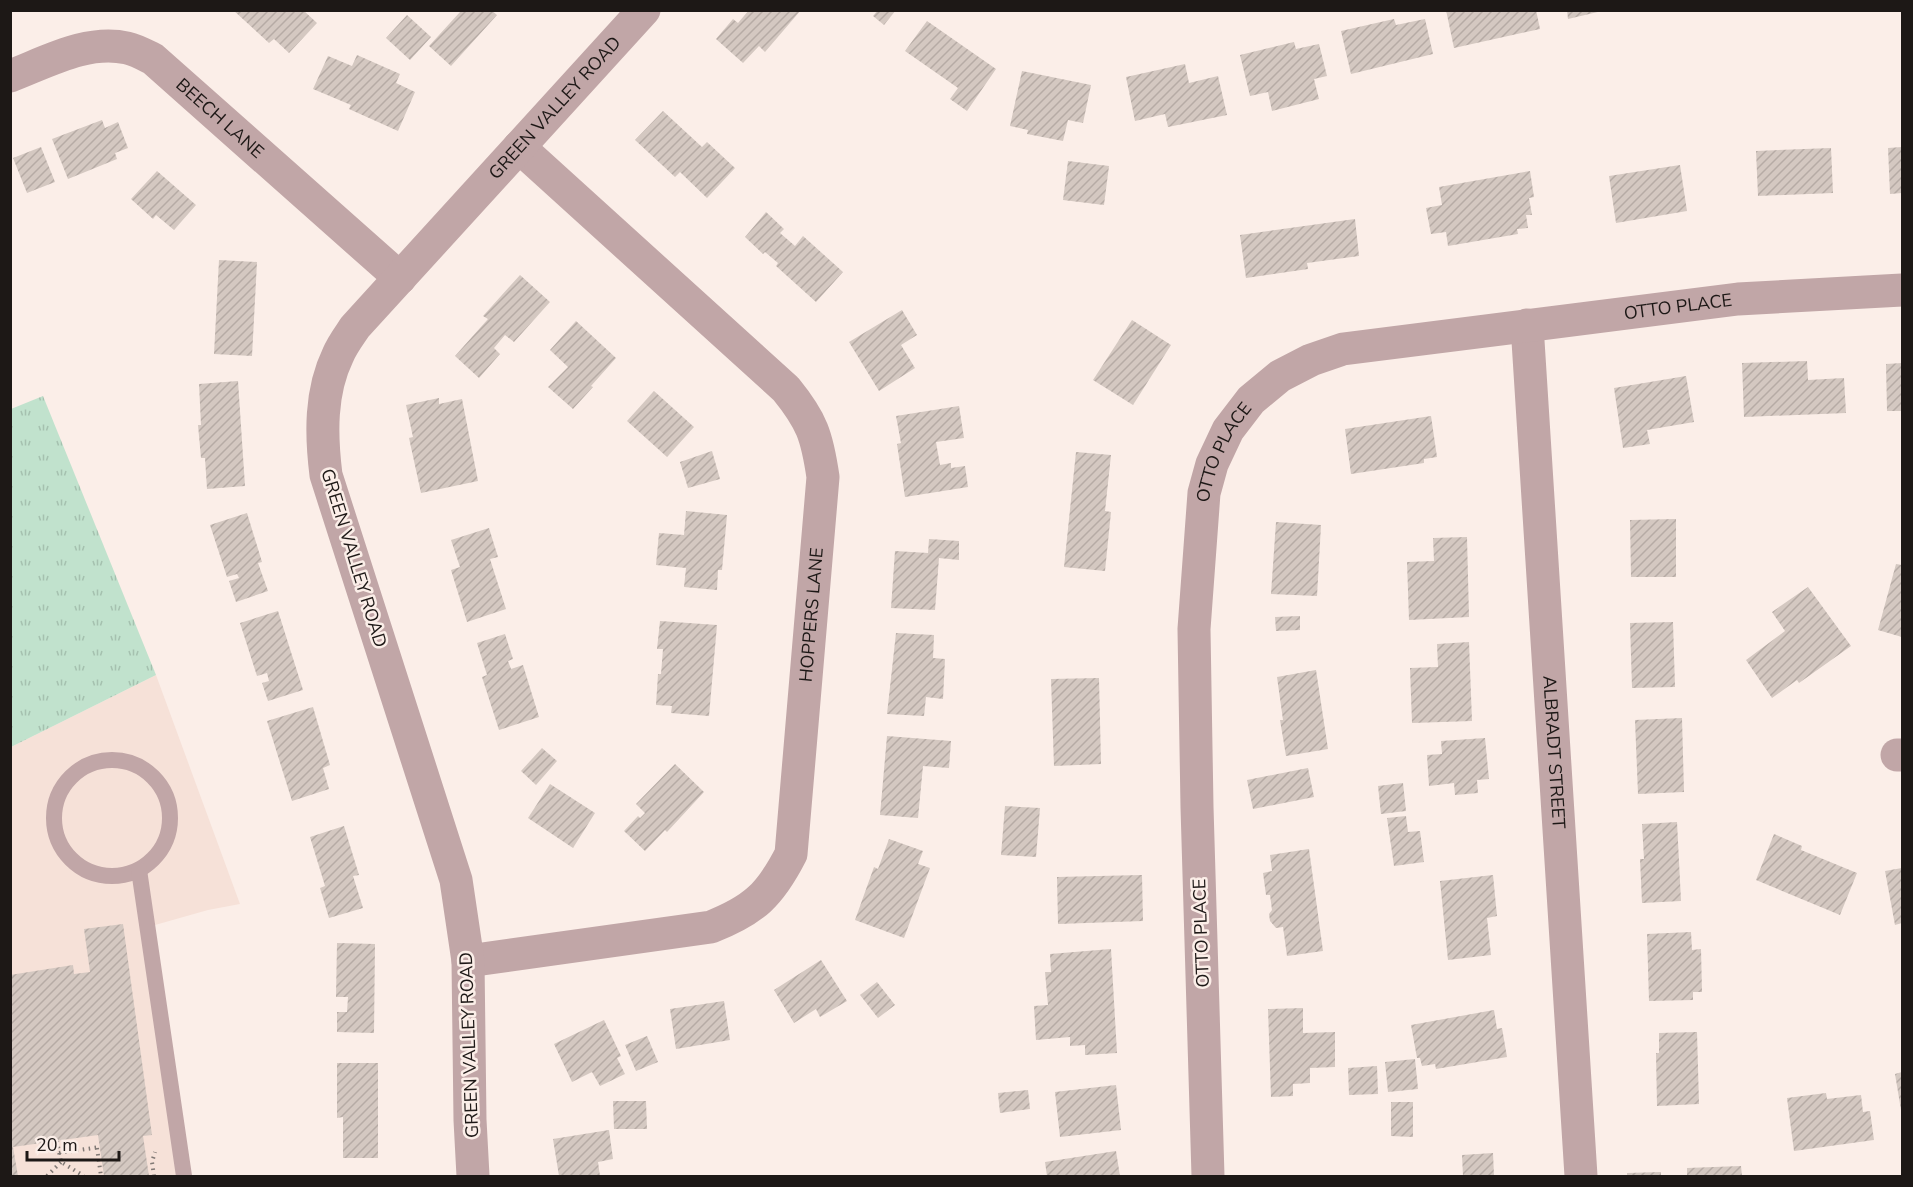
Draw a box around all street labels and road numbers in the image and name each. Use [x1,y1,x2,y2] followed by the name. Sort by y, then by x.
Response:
[483,31,626,185] street label: GREEN VALLEY ROAD
[171,73,269,164] street label: BEECH LANE
[1622,288,1733,325] street label: OTTO PLACE
[1191,397,1257,503] street label: OTTO PLACE
[315,466,393,650] street label: GREEN VALLEY ROAD
[794,547,829,683] street label: HOPPERS LANE
[1537,675,1571,830] street label: ALBRADT STREET
[1187,878,1215,988] street label: OTTO PLACE
[454,952,484,1138] street label: GREEN VALLEY ROAD

